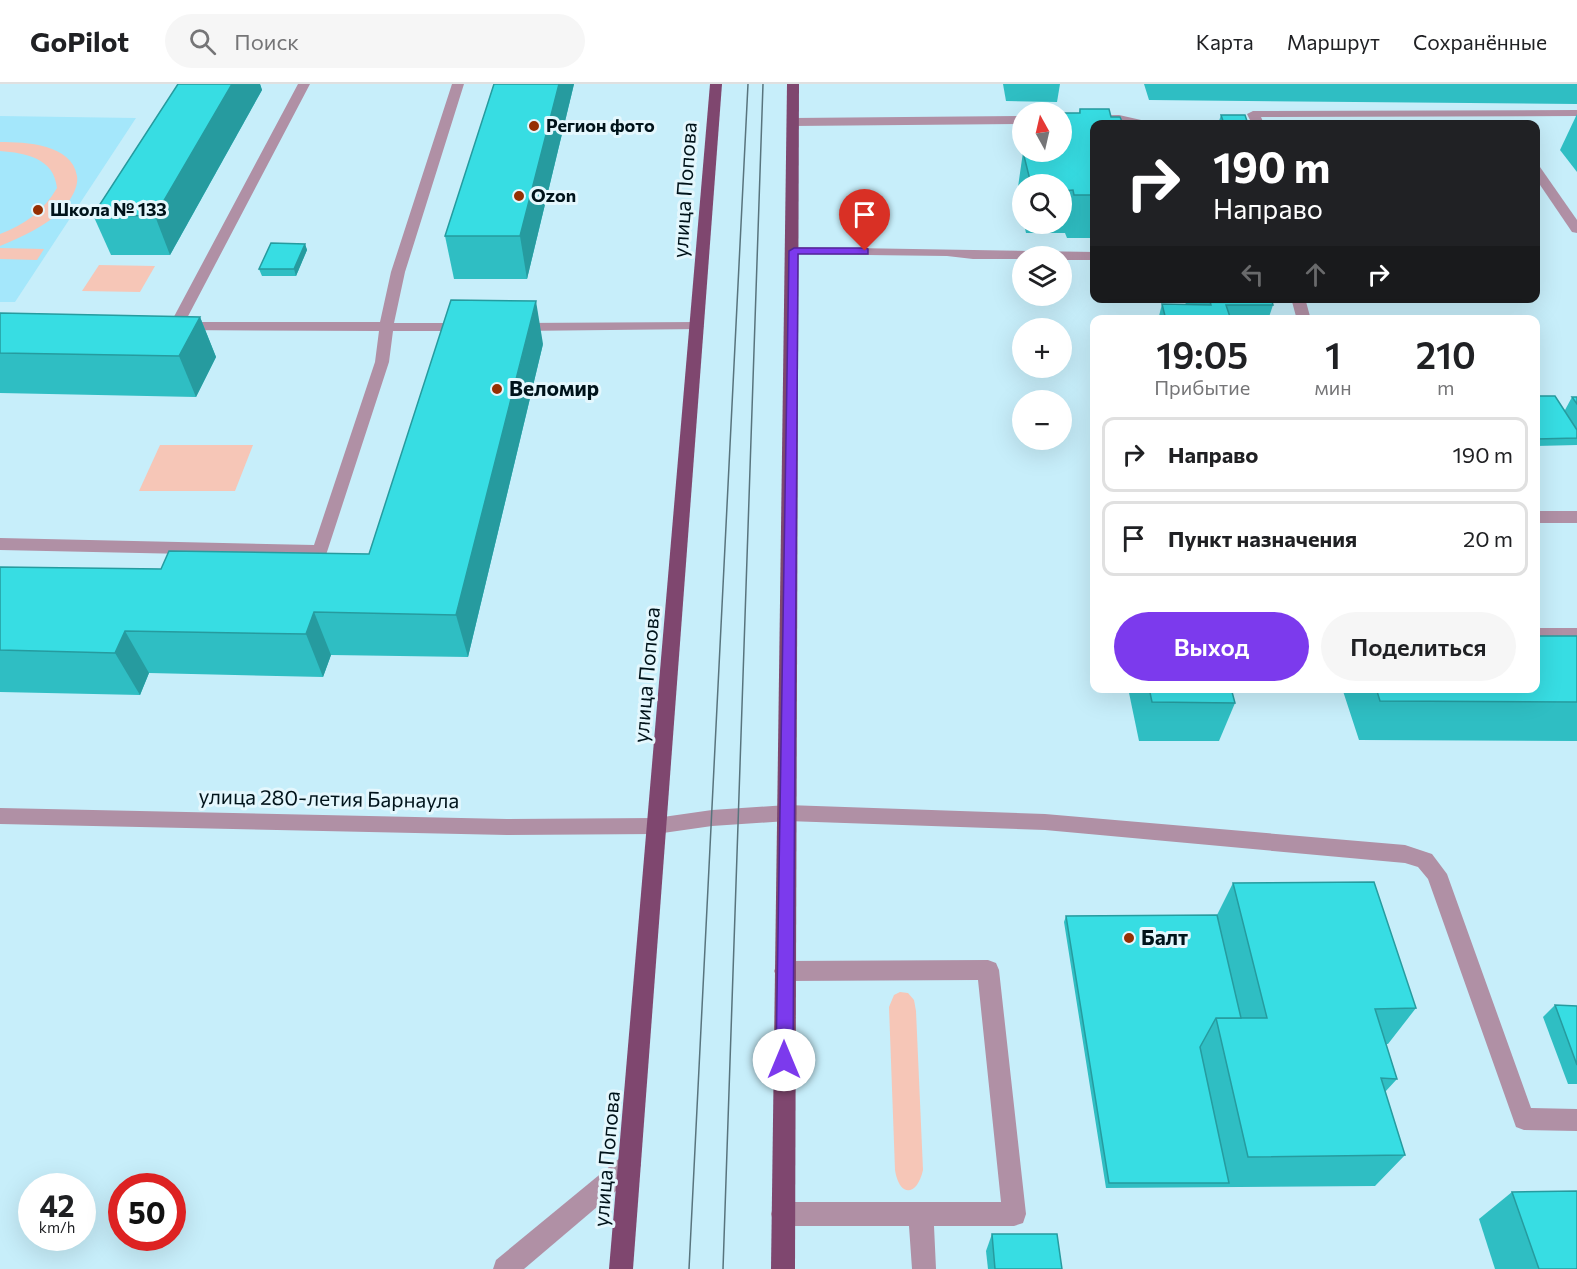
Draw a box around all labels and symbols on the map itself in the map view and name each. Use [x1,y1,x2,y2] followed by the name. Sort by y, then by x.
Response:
[1012,102,1072,162] north arrow
[546,114,655,136] place label: Регион фото
[527,119,541,133] marker: Регион фото
[666,121,701,259] street label: улица Попова
[531,184,576,206] place label: Ozon
[512,189,526,203] marker: Ozon
[839,189,890,251] pin
[50,198,167,220] place label: Школа № 133
[31,203,45,217] marker: Школа № 133
[509,375,599,400] place label: Веломир
[490,382,504,396] marker: Веломир
[627,606,664,744] street label: улица Попова
[198,783,460,812] street label: улица 280-летия Барнаула
[1141,924,1188,949] place label: Балт
[1122,931,1136,945] marker: Балт
[752,1028,816,1092] position arrow
[587,1090,624,1228] street label: улица Попова
[108,1173,186,1251] speed limit sign: 50

